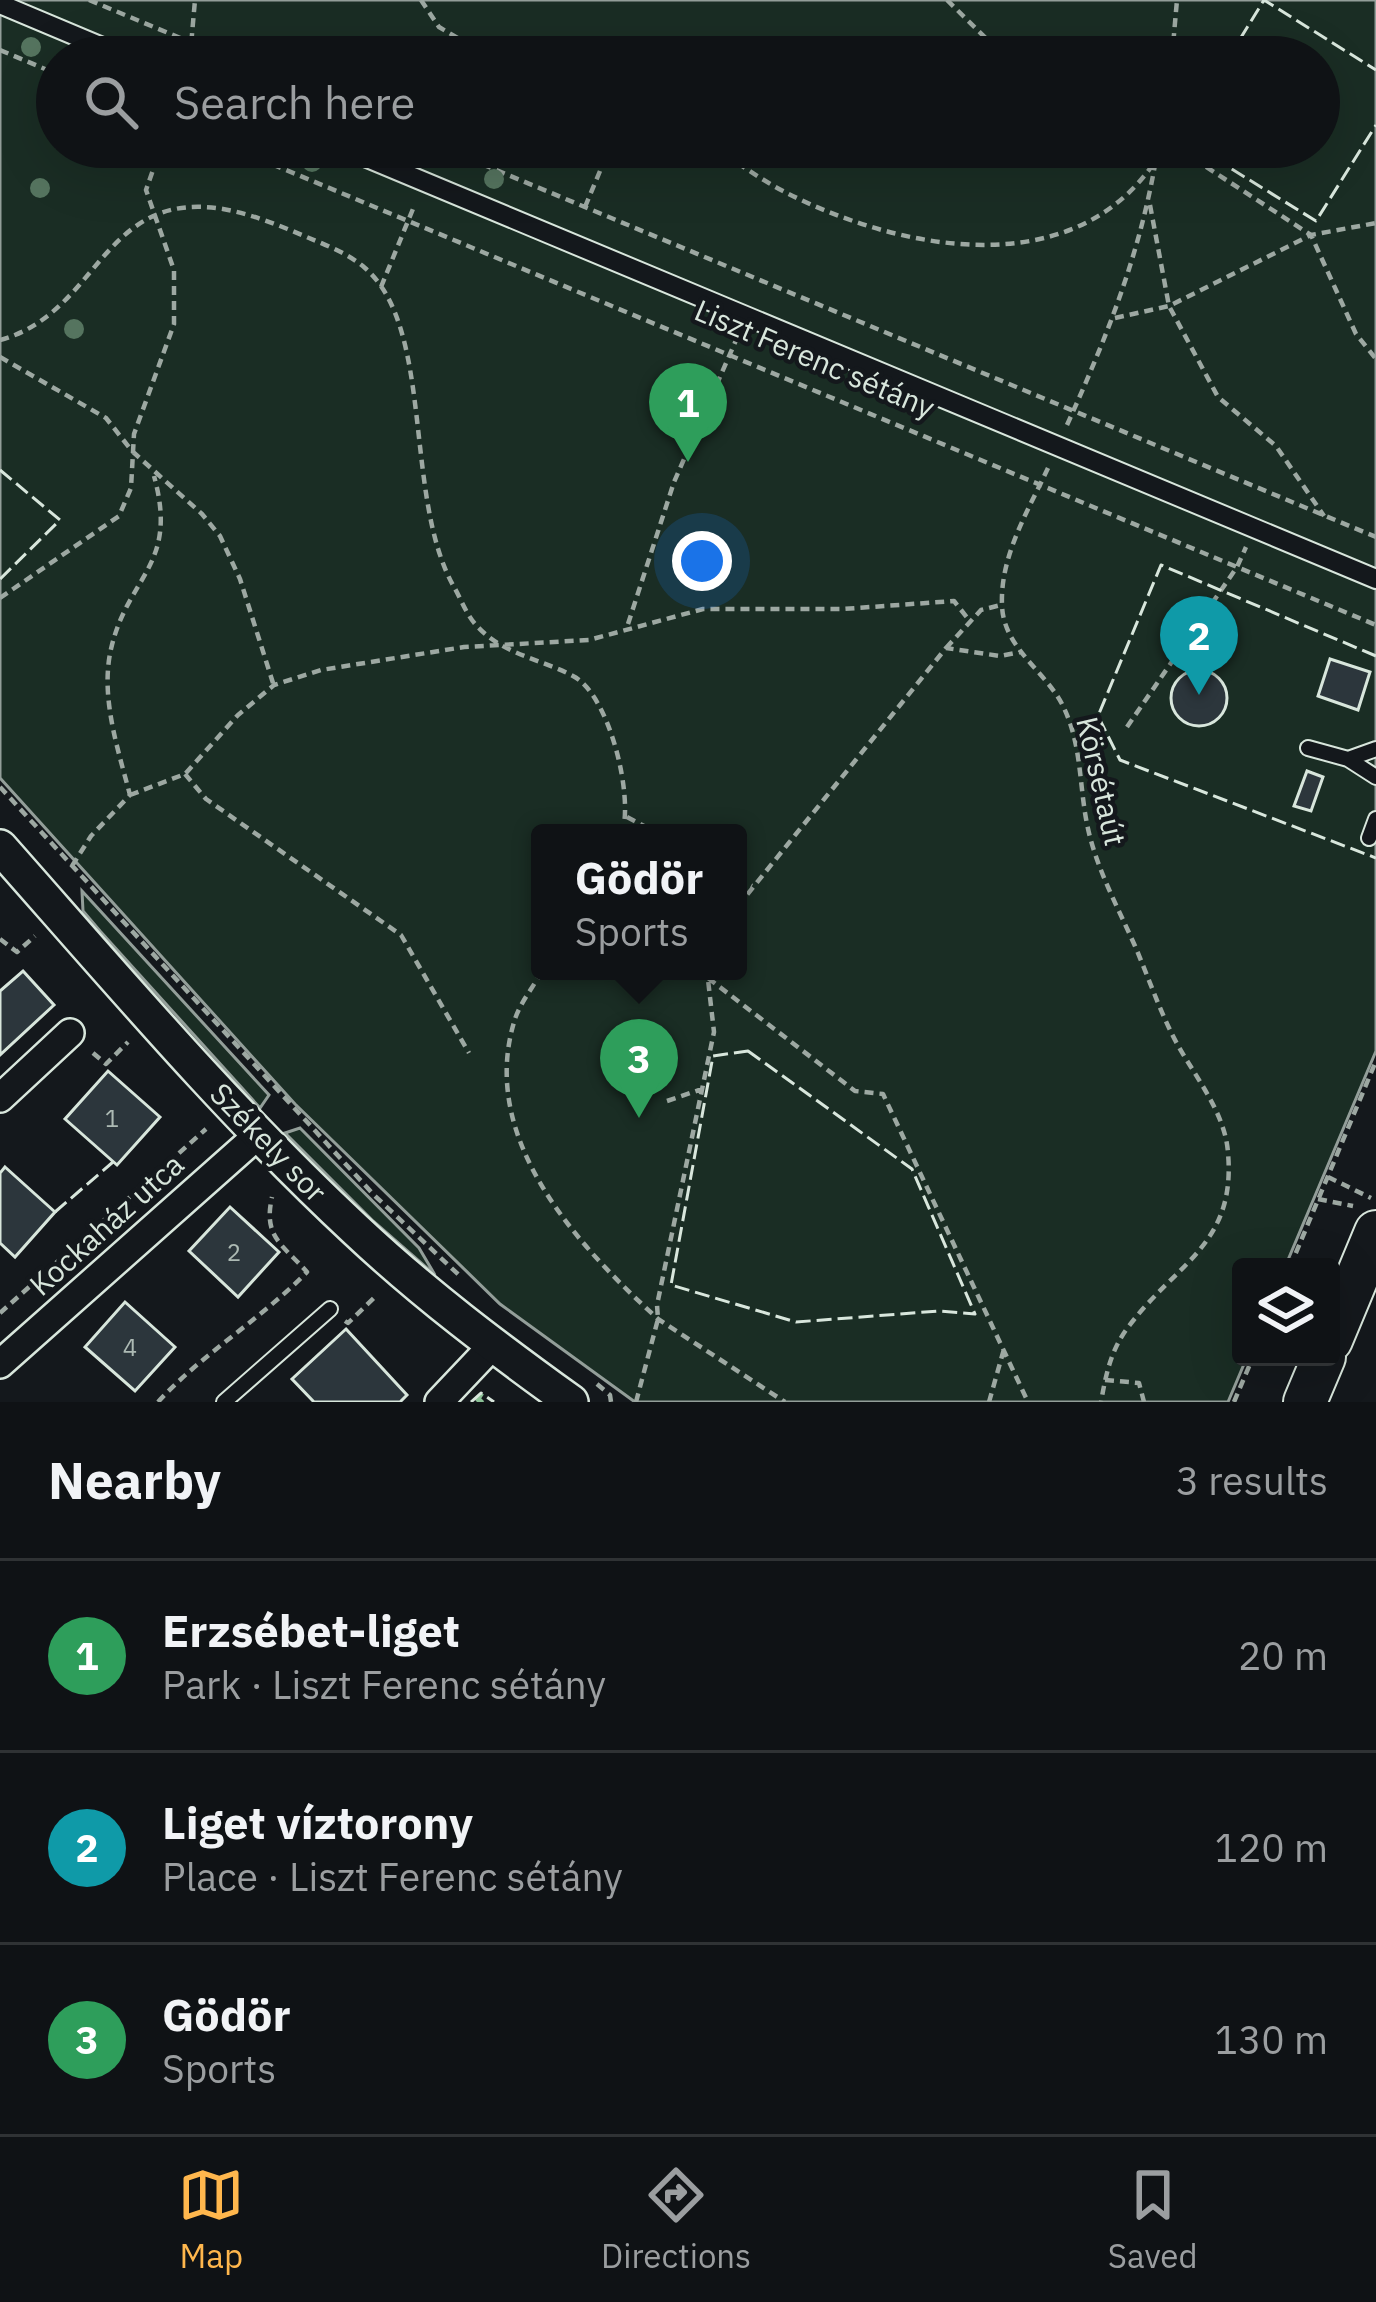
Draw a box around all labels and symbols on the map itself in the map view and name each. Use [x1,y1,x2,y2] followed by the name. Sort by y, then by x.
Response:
[689,290,941,426] street label: Liszt Ferenc sétány
[649,363,727,462] pin: 1
[672,531,732,591] your location
[1160,596,1238,695] pin: 2
[1068,713,1136,849] street label: Körsétaút
[600,1019,678,1118] pin: 3
[202,1074,336,1210] street label: Székely sor
[105,1102,119,1134] house number: 1
[21,1144,191,1304] street label: Kockaház utca
[227,1236,241,1268] house number: 2
[123,1331,137,1363] house number: 4

